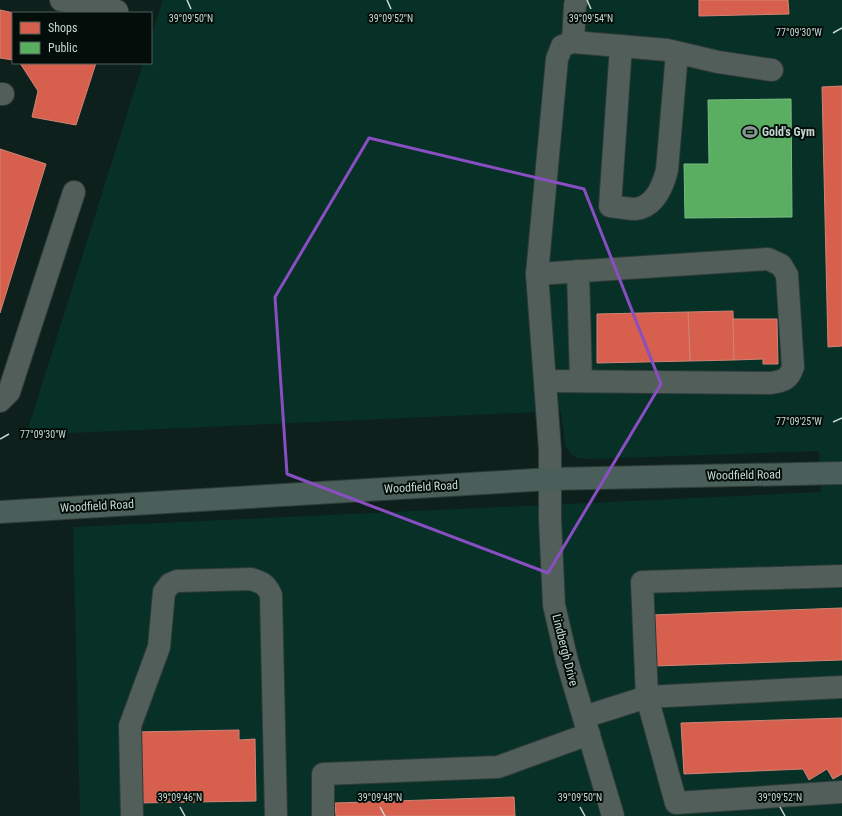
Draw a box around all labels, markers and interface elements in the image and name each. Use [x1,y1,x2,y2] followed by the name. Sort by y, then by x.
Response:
[12,12,152,64] legend
[169,13,213,24] text: 39°09'50"N
[369,13,413,24] text: 39°09'52"N
[569,13,613,24] text: 39°09'54"N
[48,21,77,35] text: Shops
[776,27,822,38] text: 77°09'30"W
[48,41,78,55] text: Public
[741,123,759,141] sports icon: Gold's Gym
[762,125,815,139] place label: Gold's Gym
[776,416,822,427] text: 77°09'25"W
[20,429,66,440] text: 77°09'30"W
[707,467,781,483] street label: Woodfield Road
[384,478,458,496] street label: Woodfield Road
[60,497,134,515] street label: Woodfield Road
[549,613,581,688] street label: Lindbergh Drive
[158,792,202,803] text: 39°09'46"N
[358,792,402,803] text: 39°09'48"N
[558,792,602,803] text: 39°09'50"N
[758,792,802,803] text: 39°09'52"N

